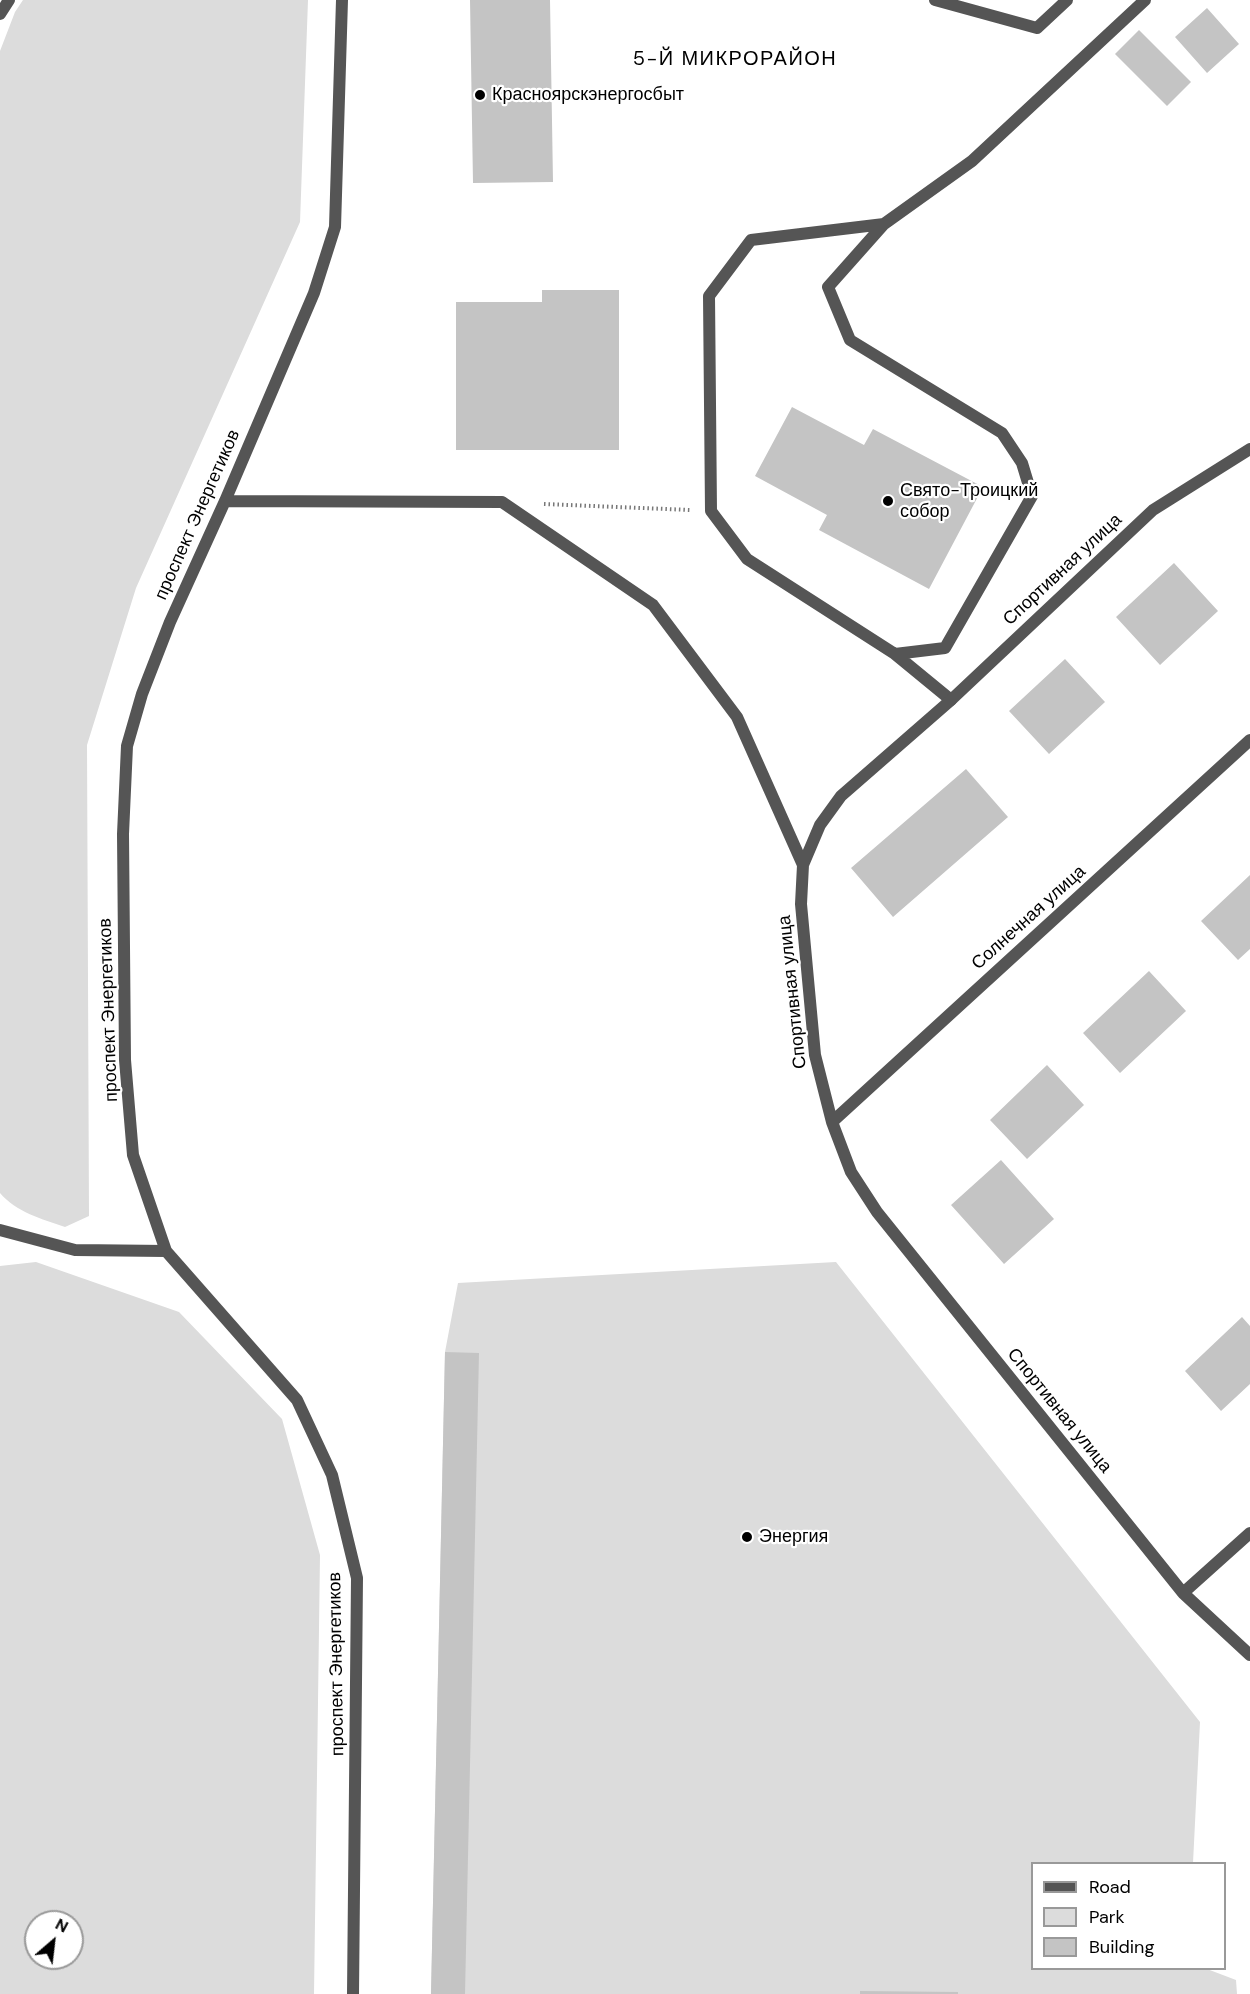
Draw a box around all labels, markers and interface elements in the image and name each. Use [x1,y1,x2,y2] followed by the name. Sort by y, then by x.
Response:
[633,48,837,72] district label: 5-Й МИКРОРАЙОН
[492,84,684,106] place label: Красноярскэнергосбыт
[473,88,487,102] marker: Красноярскэнергосбыт
[151,427,245,603] street label: проспект Энергетиков
[900,480,1038,522] place label: Свято-Троицкий собор
[881,494,895,508] marker: Свято-Троицкий собор
[999,510,1127,630] street label: Спортивная улица
[968,861,1090,975] street label: Солнечная улица
[774,914,812,1070] street label: Спортивная улица
[95,918,123,1102] street label: проспект Энергетиков
[1002,1344,1116,1478] street label: Спортивная улица
[759,1526,828,1548] place label: Энергия
[740,1530,754,1544] marker: Энергия
[325,1572,349,1756] street label: проспект Энергетиков
[1031,1862,1226,1970] legend
[1089,1875,1131,1899] text: Road
[1089,1905,1125,1929] text: Park
[24,1910,84,1970] north arrow
[52,1913,72,1937] text: N
[1089,1935,1154,1959] text: Building

